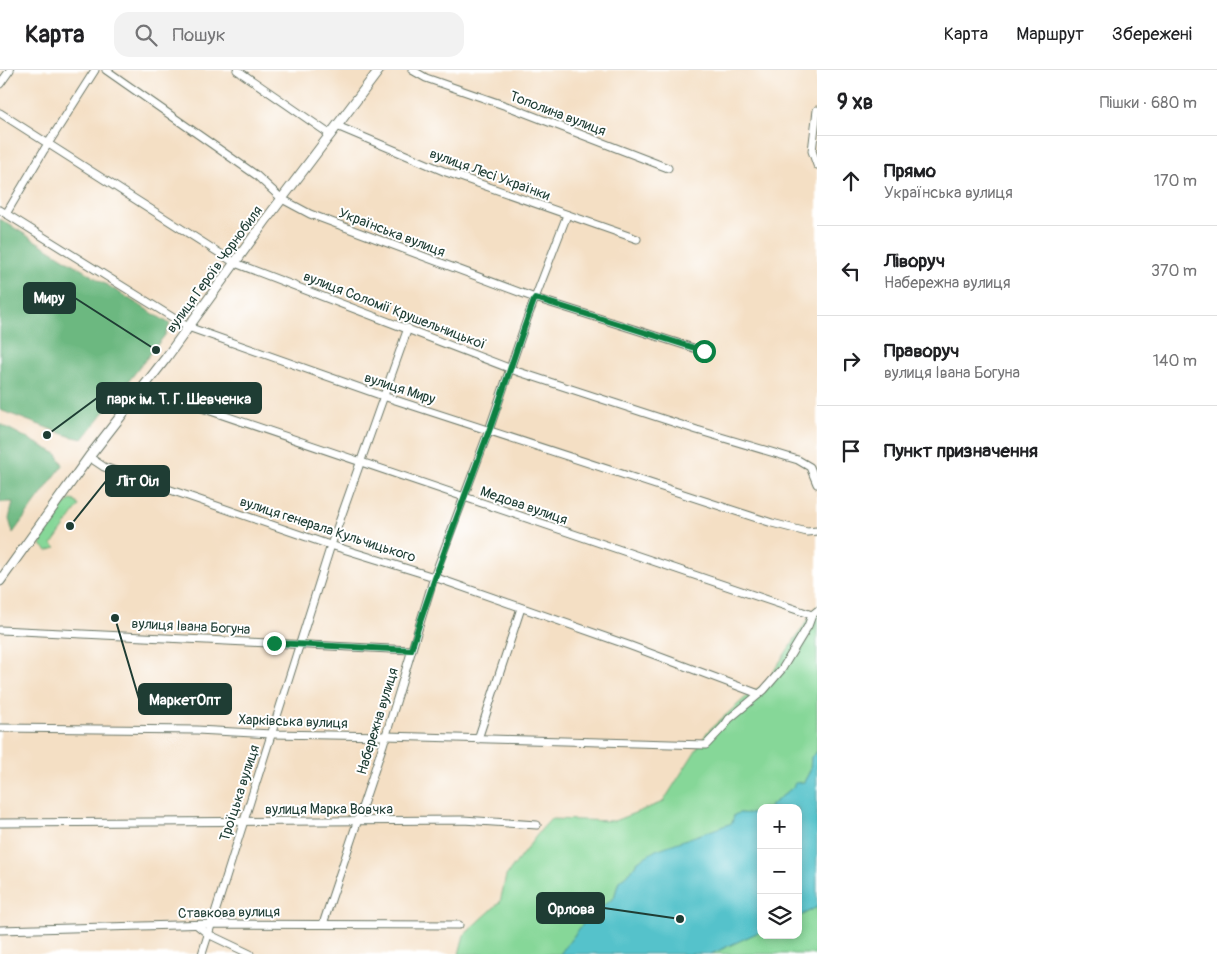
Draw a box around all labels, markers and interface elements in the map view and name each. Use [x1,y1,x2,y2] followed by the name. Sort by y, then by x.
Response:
[114,12,464,57] search box
[25,20,84,49] text: Карта
[132,21,160,49] icon: search
[172,23,225,47] text: Пошук
[944,23,988,46] text: Карта
[1016,23,1084,46] text: Маршрут
[1112,23,1192,46] text: Збережені
[507,87,608,140] street label: Тополина вулиця
[837,89,873,116] text: 9 хв
[1100,93,1197,113] text: Пішки · 680 m
[427,145,552,204] street label: вулиця Лесі Українки
[884,159,936,183] text: Прямо
[837,167,865,195] icon: ahead
[1154,171,1197,191] text: 170 m
[884,183,1013,203] text: Українська вулиця
[163,203,266,336] street label: вулиця Героїв Чорнобиля
[336,204,447,261] street label: Українська вулиця
[884,249,945,273] text: Ліворуч
[837,257,865,285] icon: left
[1151,261,1197,281] text: 370 m
[301,268,489,353] street label: вулиця Соломії Крушельницької
[884,273,1011,293] text: Набережна вулиця
[24,283,75,313] callout: Миру
[34,289,65,308] text: Миру
[884,339,959,363] text: Праворуч
[693,340,716,363] route start
[837,347,865,375] icon: right
[1153,351,1197,371] text: 140 m
[884,363,1020,383] text: вулиця Івана Богуна
[362,369,438,408] street label: вулиця Миру
[97,383,261,413] callout: парк ім. Т. Г. Шевченка
[107,390,251,409] text: парк ім. Т. Г. Шевченка
[837,437,865,465] icon: arrive
[884,439,1038,463] text: Пункт призначення
[106,466,169,496] callout: Літ Оіл
[116,472,159,491] text: Літ Оіл
[478,483,570,528] street label: Медова вулиця
[238,493,418,566] street label: вулиця генерала Кульчицького
[131,615,251,638] street label: вулиця Івана Богуна
[263,632,286,655] route end
[353,666,402,777] street label: Набережна вулиця
[139,684,231,714] callout: МаркетОпт
[149,691,222,710] text: МаркетОпт
[238,711,348,732] street label: Харківська вулиця
[216,743,263,844] street label: Троїцька вулиця
[265,801,393,818] street label: вулиця Марка Вовчка
[757,804,802,939] map controls
[757,804,802,849] button: +
[757,849,802,894] button: −
[537,893,604,923] callout: Орлова
[757,894,802,939] button: layers
[548,900,594,919] text: Орлова
[178,903,280,922] street label: Ставкова вулиця

